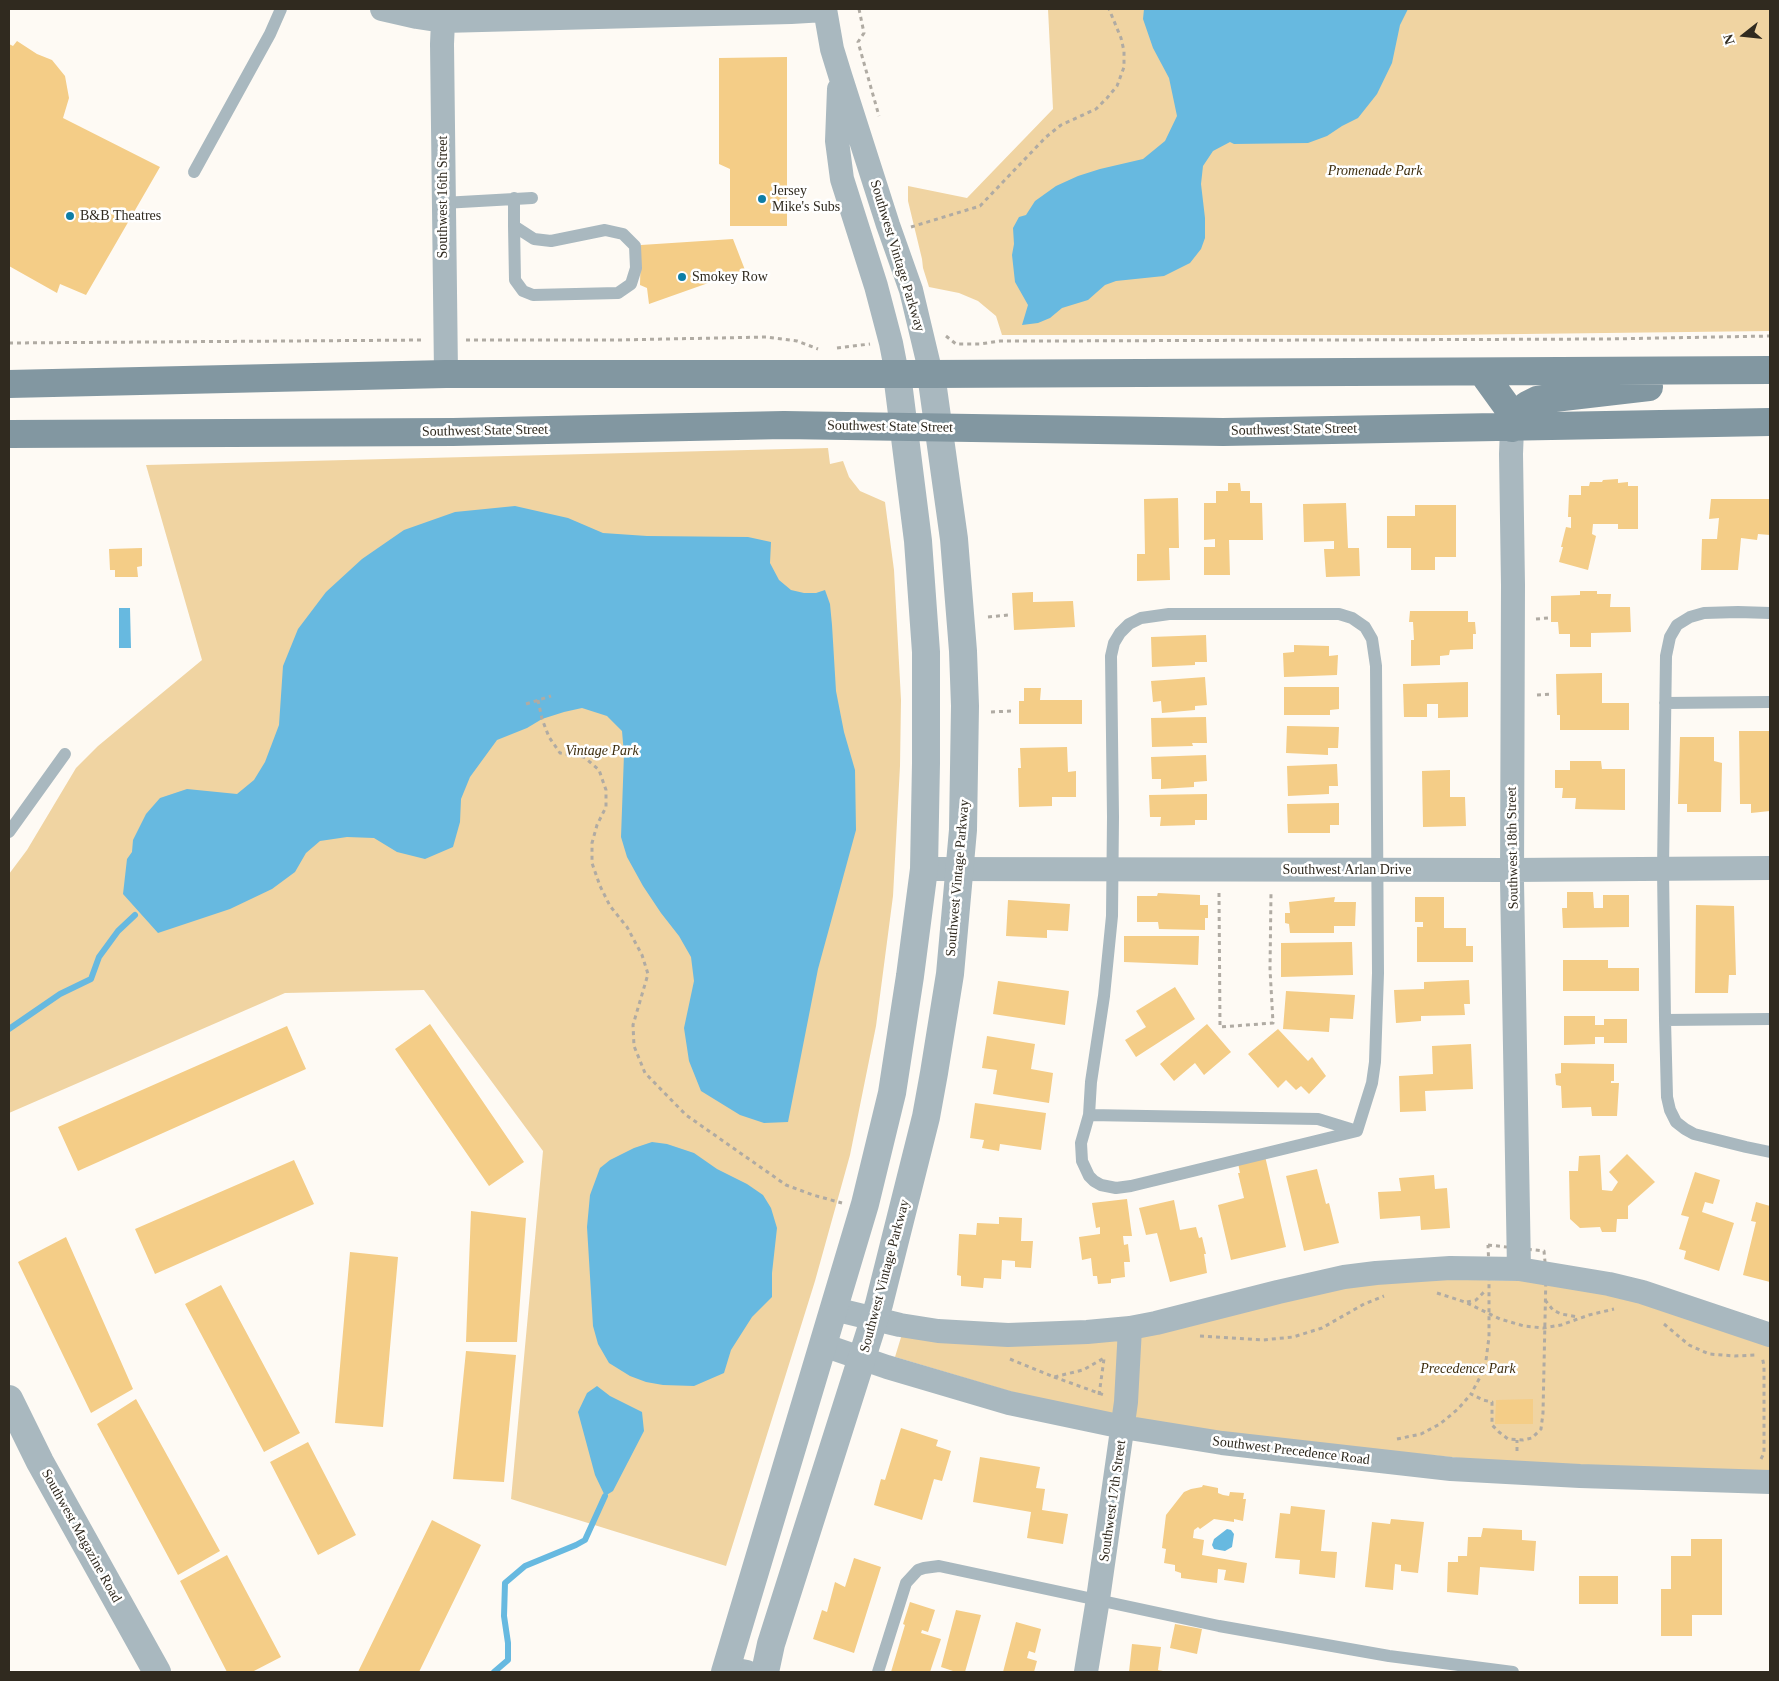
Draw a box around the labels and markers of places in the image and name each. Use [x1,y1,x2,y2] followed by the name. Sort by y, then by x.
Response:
[772,183,840,216] place label: Jersey Mike's Subs
[756,193,768,205] marker: Jersey Mike's Subs
[80,208,161,224] place label: B&B Theatres
[64,210,76,222] marker: B&B Theatres
[692,269,768,285] place label: Smokey Row
[676,271,688,283] marker: Smokey Row

